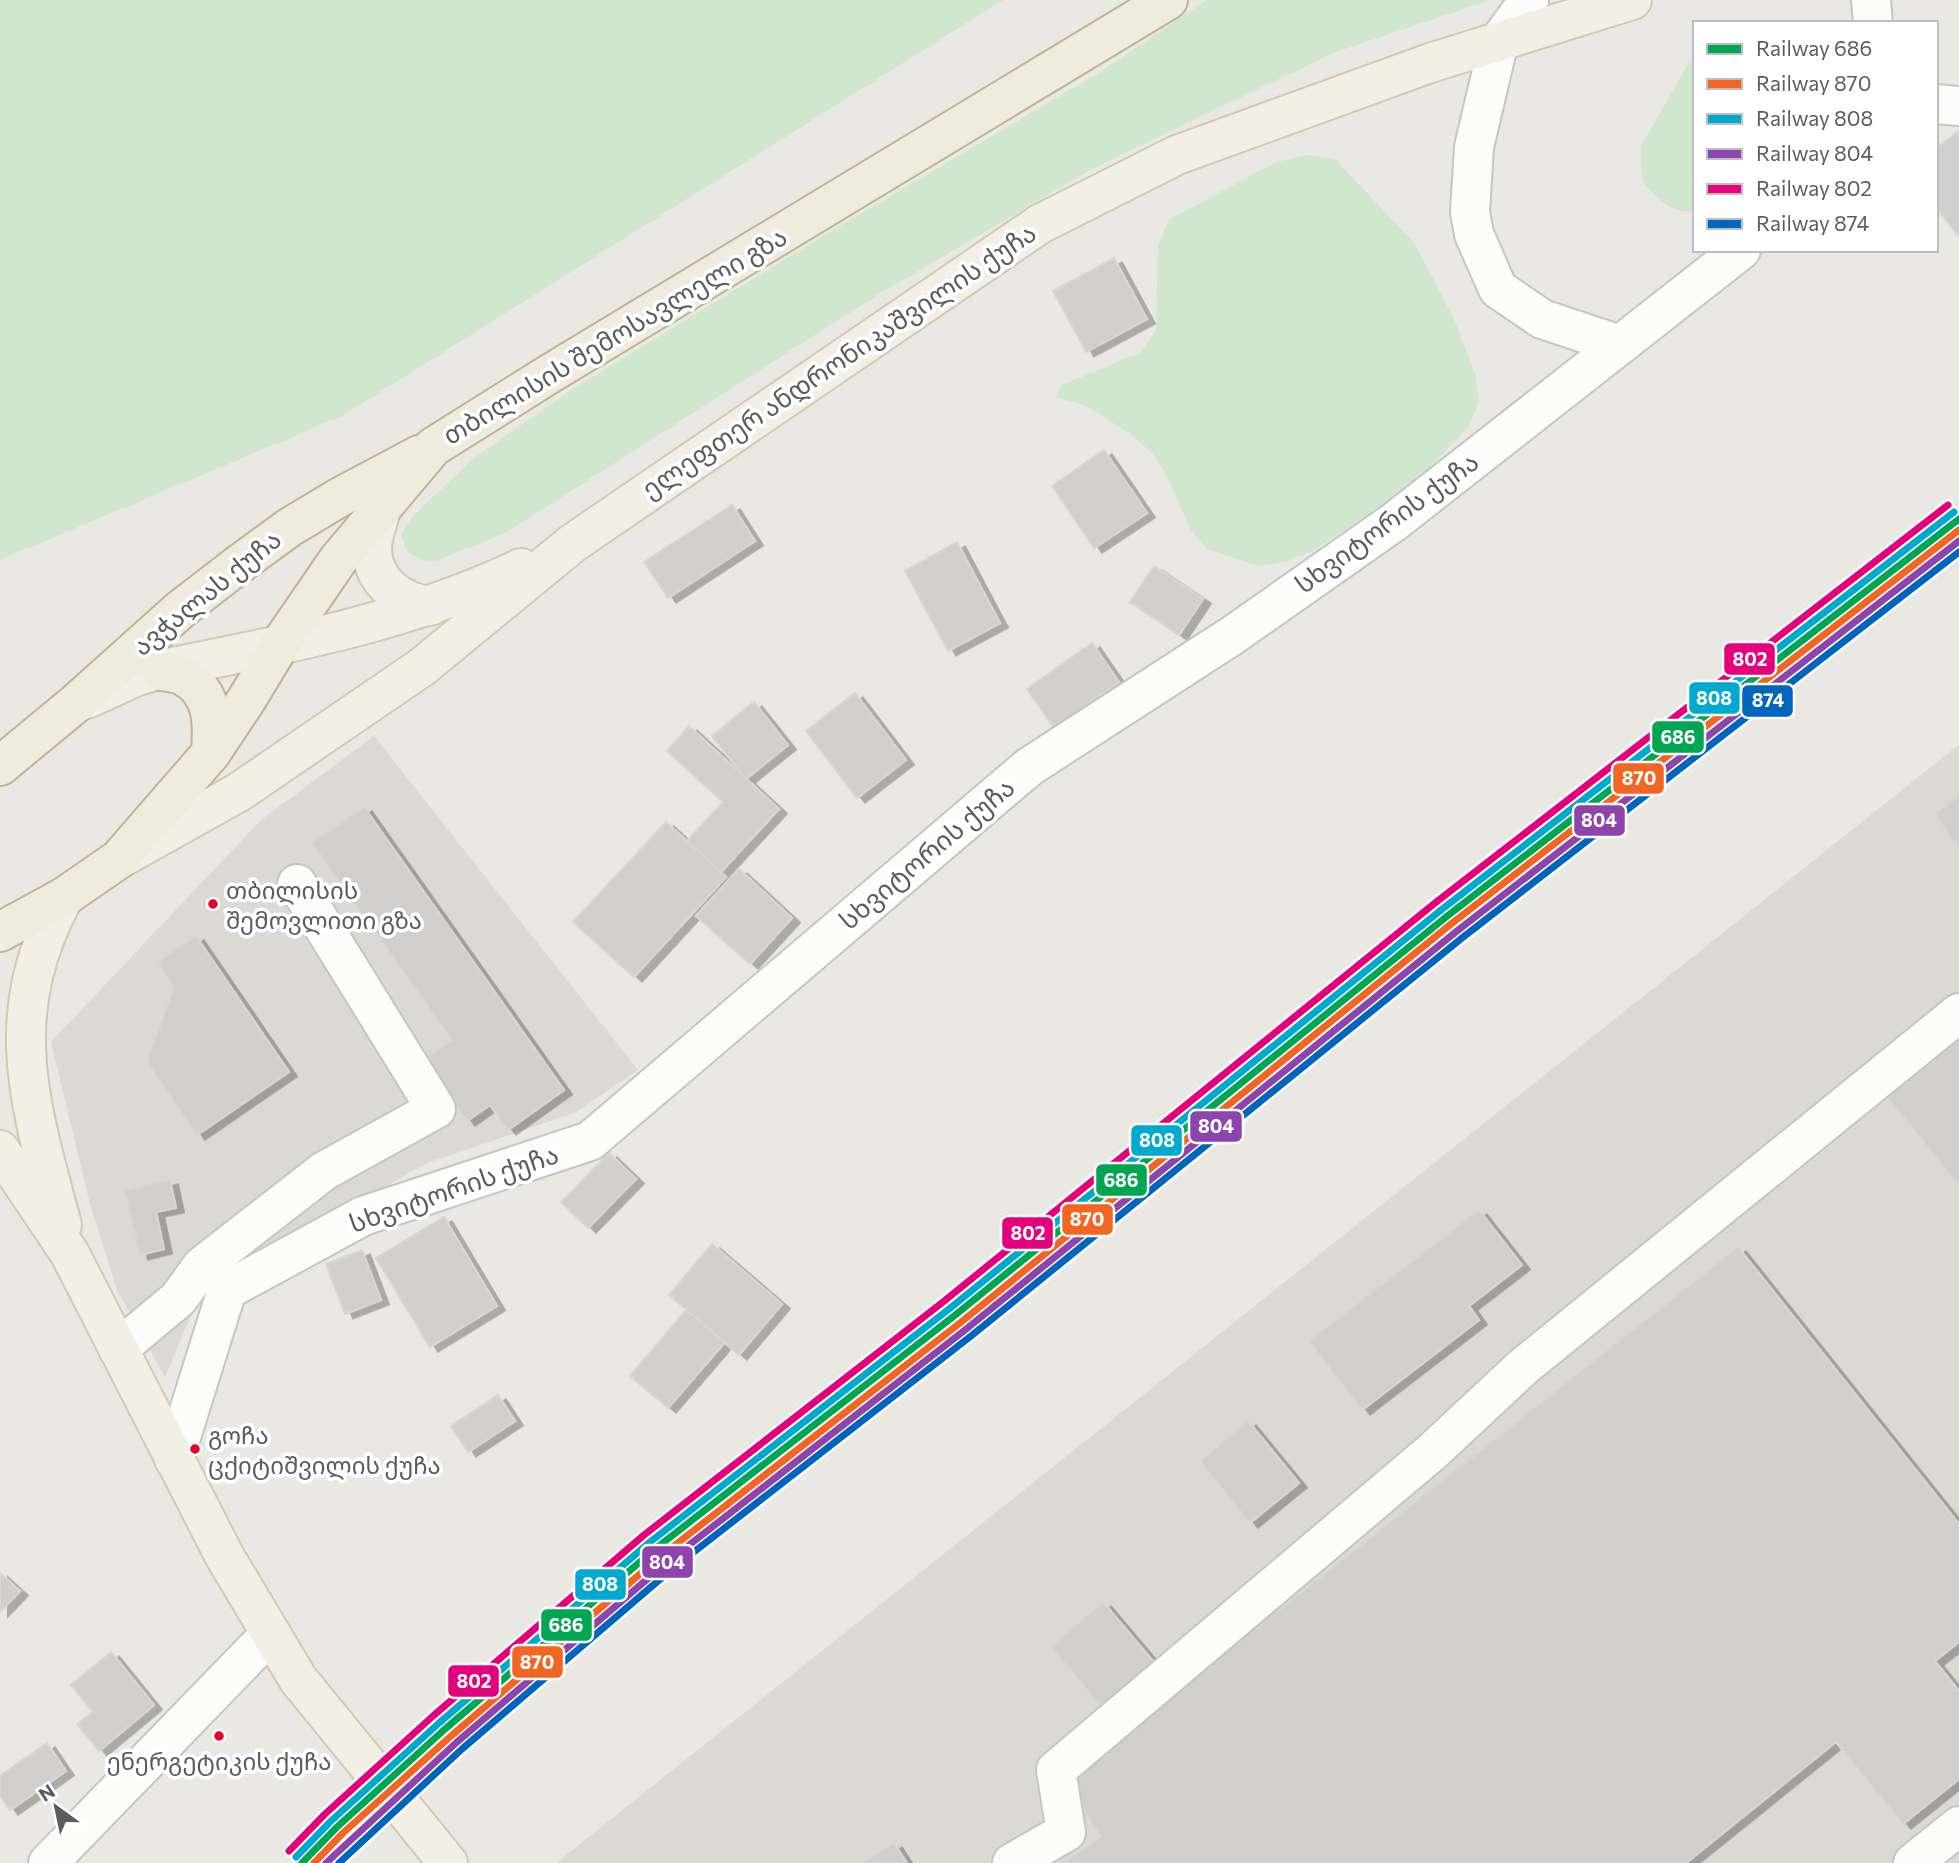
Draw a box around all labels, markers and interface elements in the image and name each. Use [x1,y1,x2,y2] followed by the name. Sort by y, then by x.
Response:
[1693,21,1938,252] legend
[1756,35,1872,60] text: Railway 686
[1756,70,1871,95] text: Railway 870
[1756,105,1873,130] text: Railway 808
[1756,140,1873,165] text: Railway 804
[1756,175,1872,200] text: Railway 802
[1756,210,1869,235] text: Railway 874
[635,216,1042,505] street label: ელეფთერ ანდრონიკაშვილის ქუჩა
[437,220,793,452] street label: თბილისის შემოსავლელი გზა
[1288,445,1484,600] street label: სხვიტორის ქუჩა
[126,523,288,663] street label: ავჭალას ქუჩა
[1723,642,1776,676] line badge: 802
[1732,647,1768,670] text: 802
[1688,681,1741,715] line badge: 808
[1741,684,1794,718] line badge: 874
[1696,686,1732,709] text: 808
[1752,688,1785,711] text: 874
[1651,720,1705,754] line badge: 686
[1660,725,1696,748] text: 686
[1612,762,1665,795] line badge: 870
[1622,766,1656,789] text: 870
[832,771,1021,936] street label: სხვიტორის ქუჩა
[1573,804,1626,837] line badge: 804
[1581,808,1617,831] text: 804
[226,875,422,935] place label: თბილისის შემოვლითი გზა
[206,897,220,911] marker: თბილისის შემოვლითი გზა
[1189,1110,1243,1143] line badge: 804
[1198,1114,1234,1137] text: 804
[1130,1124,1183,1157] line badge: 808
[1139,1128,1175,1151] text: 808
[345,1137,562,1239] street label: სხვიტორის ქუჩა
[1095,1163,1148,1197] line badge: 686
[1103,1168,1139,1191] text: 686
[1061,1203,1114,1236] line badge: 870
[1070,1207,1104,1230] text: 870
[1001,1216,1054,1250] line badge: 802
[1010,1221,1046,1244] text: 802
[208,1420,441,1480] place label: გოჩა ცქიტიშვილის ქუჩა
[188,1442,202,1456] marker: გოჩა ცქიტიშვილის ქუჩა
[641,1545,694,1579] line badge: 804
[649,1550,685,1573] text: 804
[574,1568,627,1601] line badge: 808
[582,1572,618,1595] text: 808
[540,1608,593,1642] line badge: 686
[548,1613,584,1636] text: 686
[511,1645,564,1679] line badge: 870
[520,1650,554,1673] text: 870
[447,1664,500,1698] line badge: 802
[456,1669,492,1692] text: 802
[212,1729,226,1743] marker: ენერგეტიკის ქუჩა
[107,1746,331,1776] place label: ენერგეტიკის ქუჩა
[21,1772,91,1842] north arrow
[34,1779,59,1806] text: N

